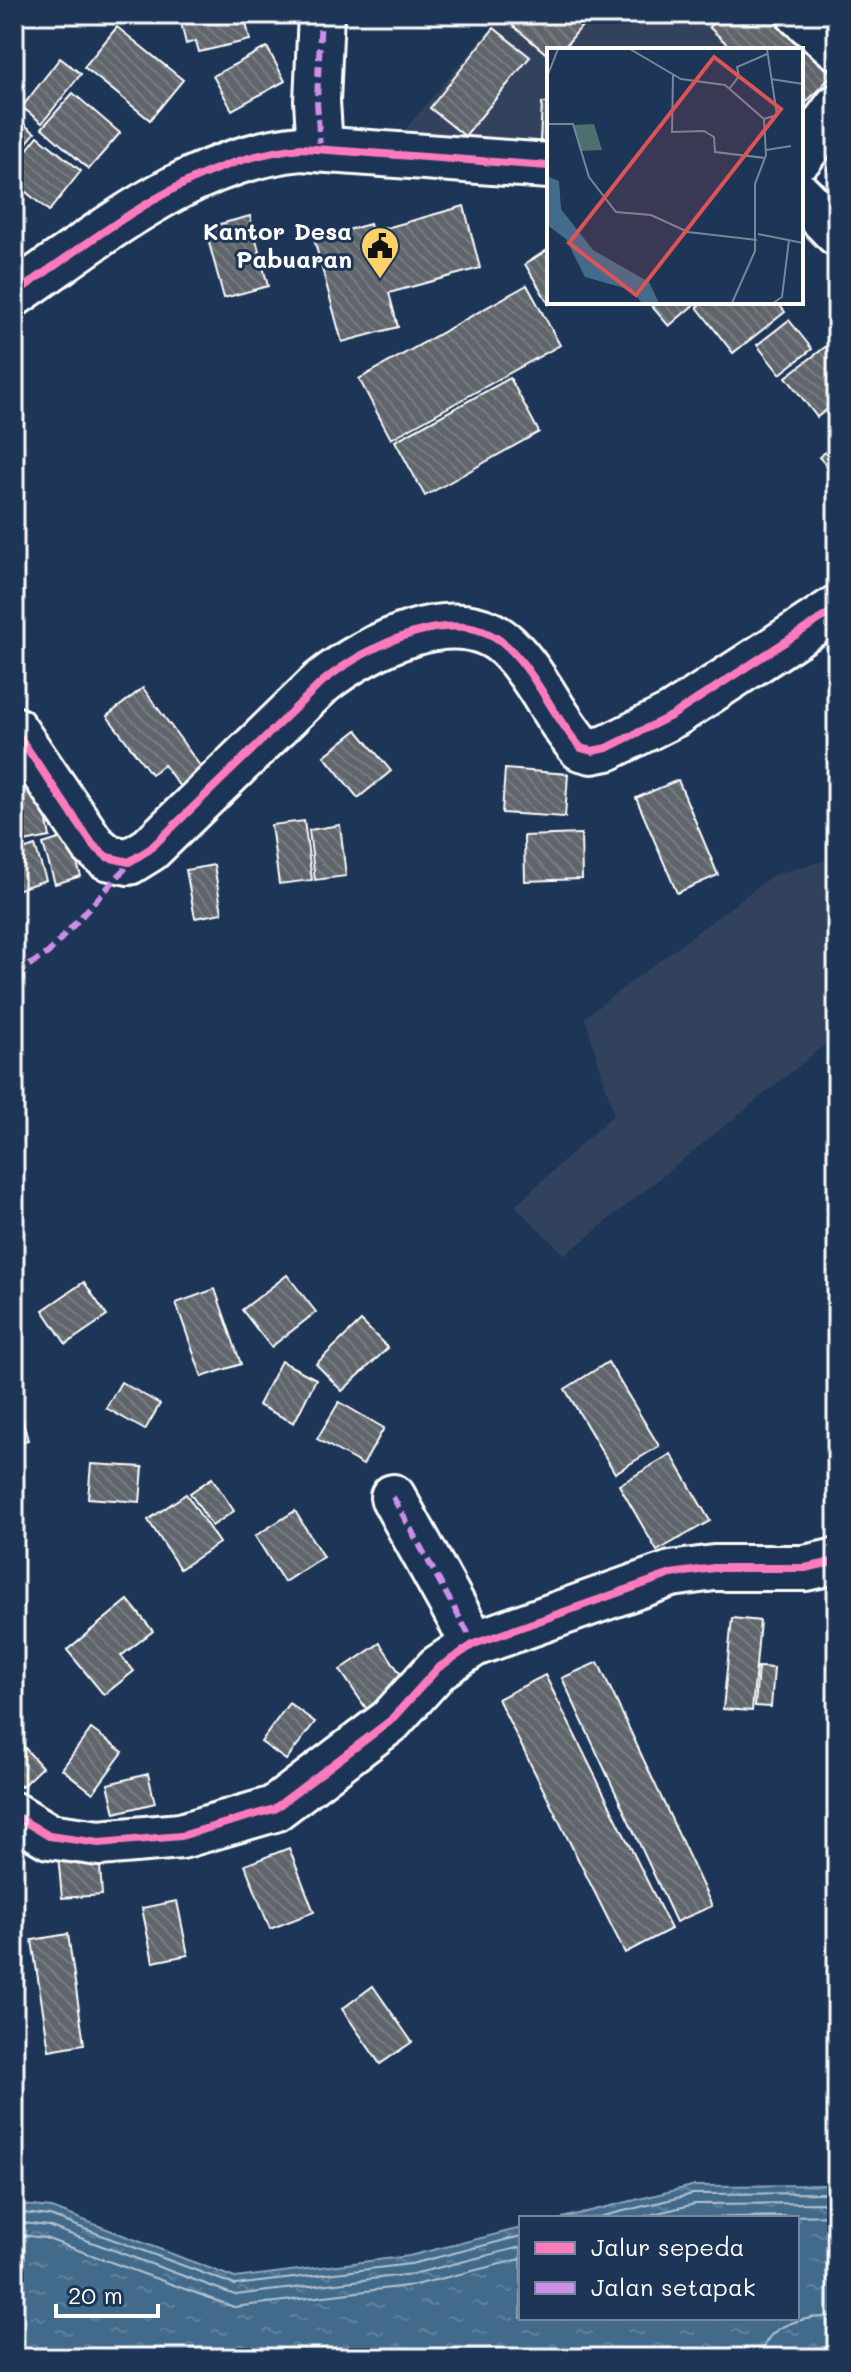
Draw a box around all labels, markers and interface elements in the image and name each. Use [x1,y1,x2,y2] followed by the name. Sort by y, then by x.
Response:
[547,48,803,304] inset map
[203,215,352,274] place label: Kantor Desa Pabuaran
[359,225,401,280] public building icon: Kantor Desa Pabuaran
[519,2216,799,2320] legend
[591,2231,744,2262] text: Jalur sepeda
[56,2268,158,2318] scale bar
[591,2271,756,2302] text: Jalan setapak
[68,2279,123,2310] text: 20 m

